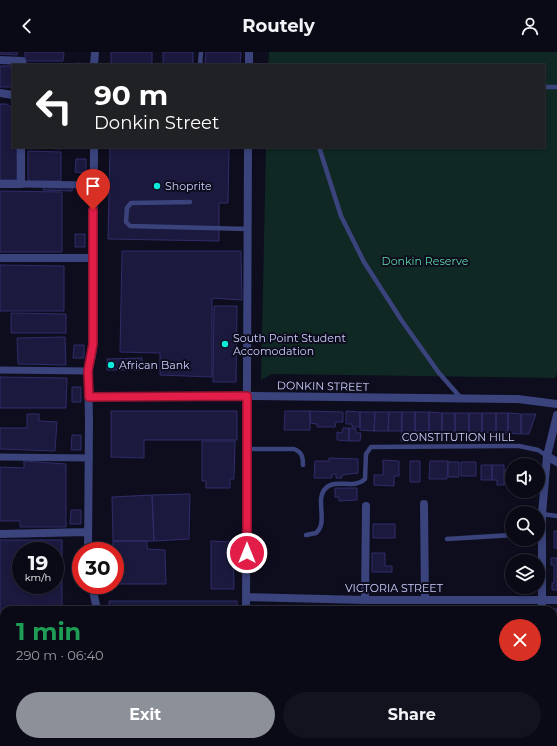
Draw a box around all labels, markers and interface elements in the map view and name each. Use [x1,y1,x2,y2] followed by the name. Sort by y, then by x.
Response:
[16,15,38,37] icon: back
[242,15,315,37] text: Routely
[519,15,541,37] icon: person
[94,78,168,112] text: 90 m
[28,80,80,132] icon: left
[94,112,219,134] text: Donkin Street
[76,169,110,210] pin
[82,175,104,197] icon: arrive
[165,179,212,193] place label: Shoprite
[152,181,162,191] marker: Shoprite
[382,254,469,268] park label: Donkin Reserve
[233,331,346,358] place label: South Point Student Accomodation
[220,339,230,349] marker: South Point Student Accomodation
[119,358,190,372] place label: African Bank
[106,360,116,370] marker: African Bank
[277,378,370,394] street label: DONKIN STREET
[402,430,515,444] street label: CONSTITUTION HILL
[505,458,545,594] map controls
[505,458,545,498] button: sound
[505,506,545,546] button: search
[226,532,268,574] position arrow
[72,542,124,594] speed limit sign: 30
[28,551,48,575] text: 19
[505,554,545,594] button: layers
[25,571,51,584] text: km/h
[345,581,444,595] street label: VICTORIA STREET
[16,617,81,646] text: 1 min
[499,619,541,661] button: close
[16,647,104,663] text: 290 m · 06:40
[16,692,275,738] button: Exit
[283,692,541,738] button: Share

